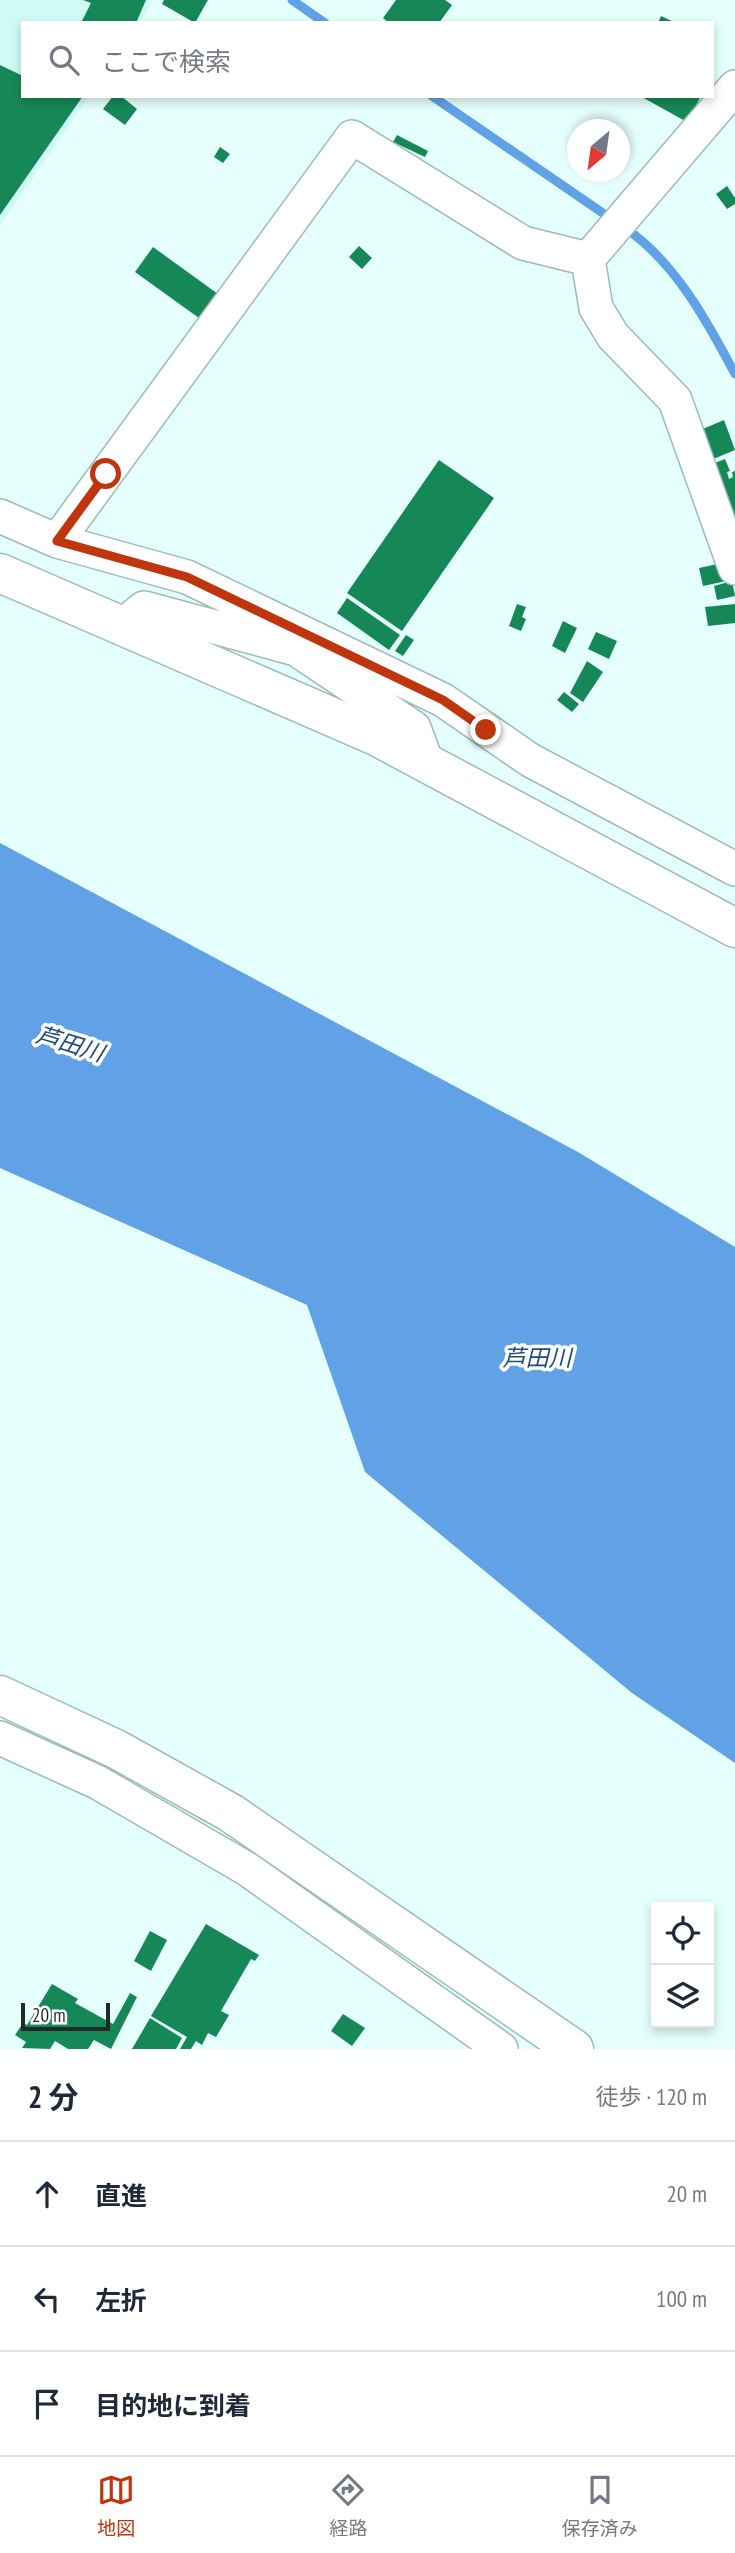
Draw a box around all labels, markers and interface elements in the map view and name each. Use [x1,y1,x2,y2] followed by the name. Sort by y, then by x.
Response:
[21,21,714,98] search box
[45,41,83,79] icon: search
[101,45,231,78] text: ここで検索
[567,119,630,182] north arrow
[90,458,121,489] route start
[470,714,501,745] route end
[33,1020,110,1068] water label: 芦田川
[503,1343,575,1372] water label: 芦田川
[651,1902,714,2028] map controls
[651,1902,714,1965] button: locate
[651,1965,714,2028] button: layers
[21,2000,110,2032] scale bar
[32,2003,66,2027] text: 20 m
[28,2077,79,2116] text: 2 分
[595,2082,707,2111] text: 徒歩 · 120 m
[28,2175,66,2213] icon: ahead
[95,2179,147,2212] text: 直進
[666,2179,707,2208] text: 20 m
[28,2280,66,2318] icon: left
[95,2284,147,2317] text: 左折
[656,2284,707,2313] text: 100 m
[28,2385,66,2423] icon: arrive
[95,2389,251,2422] text: 目的地に到着
[97,2471,135,2540] tab: 地図
[329,2471,368,2540] tab: 経路
[562,2471,638,2540] tab: 保存済み

